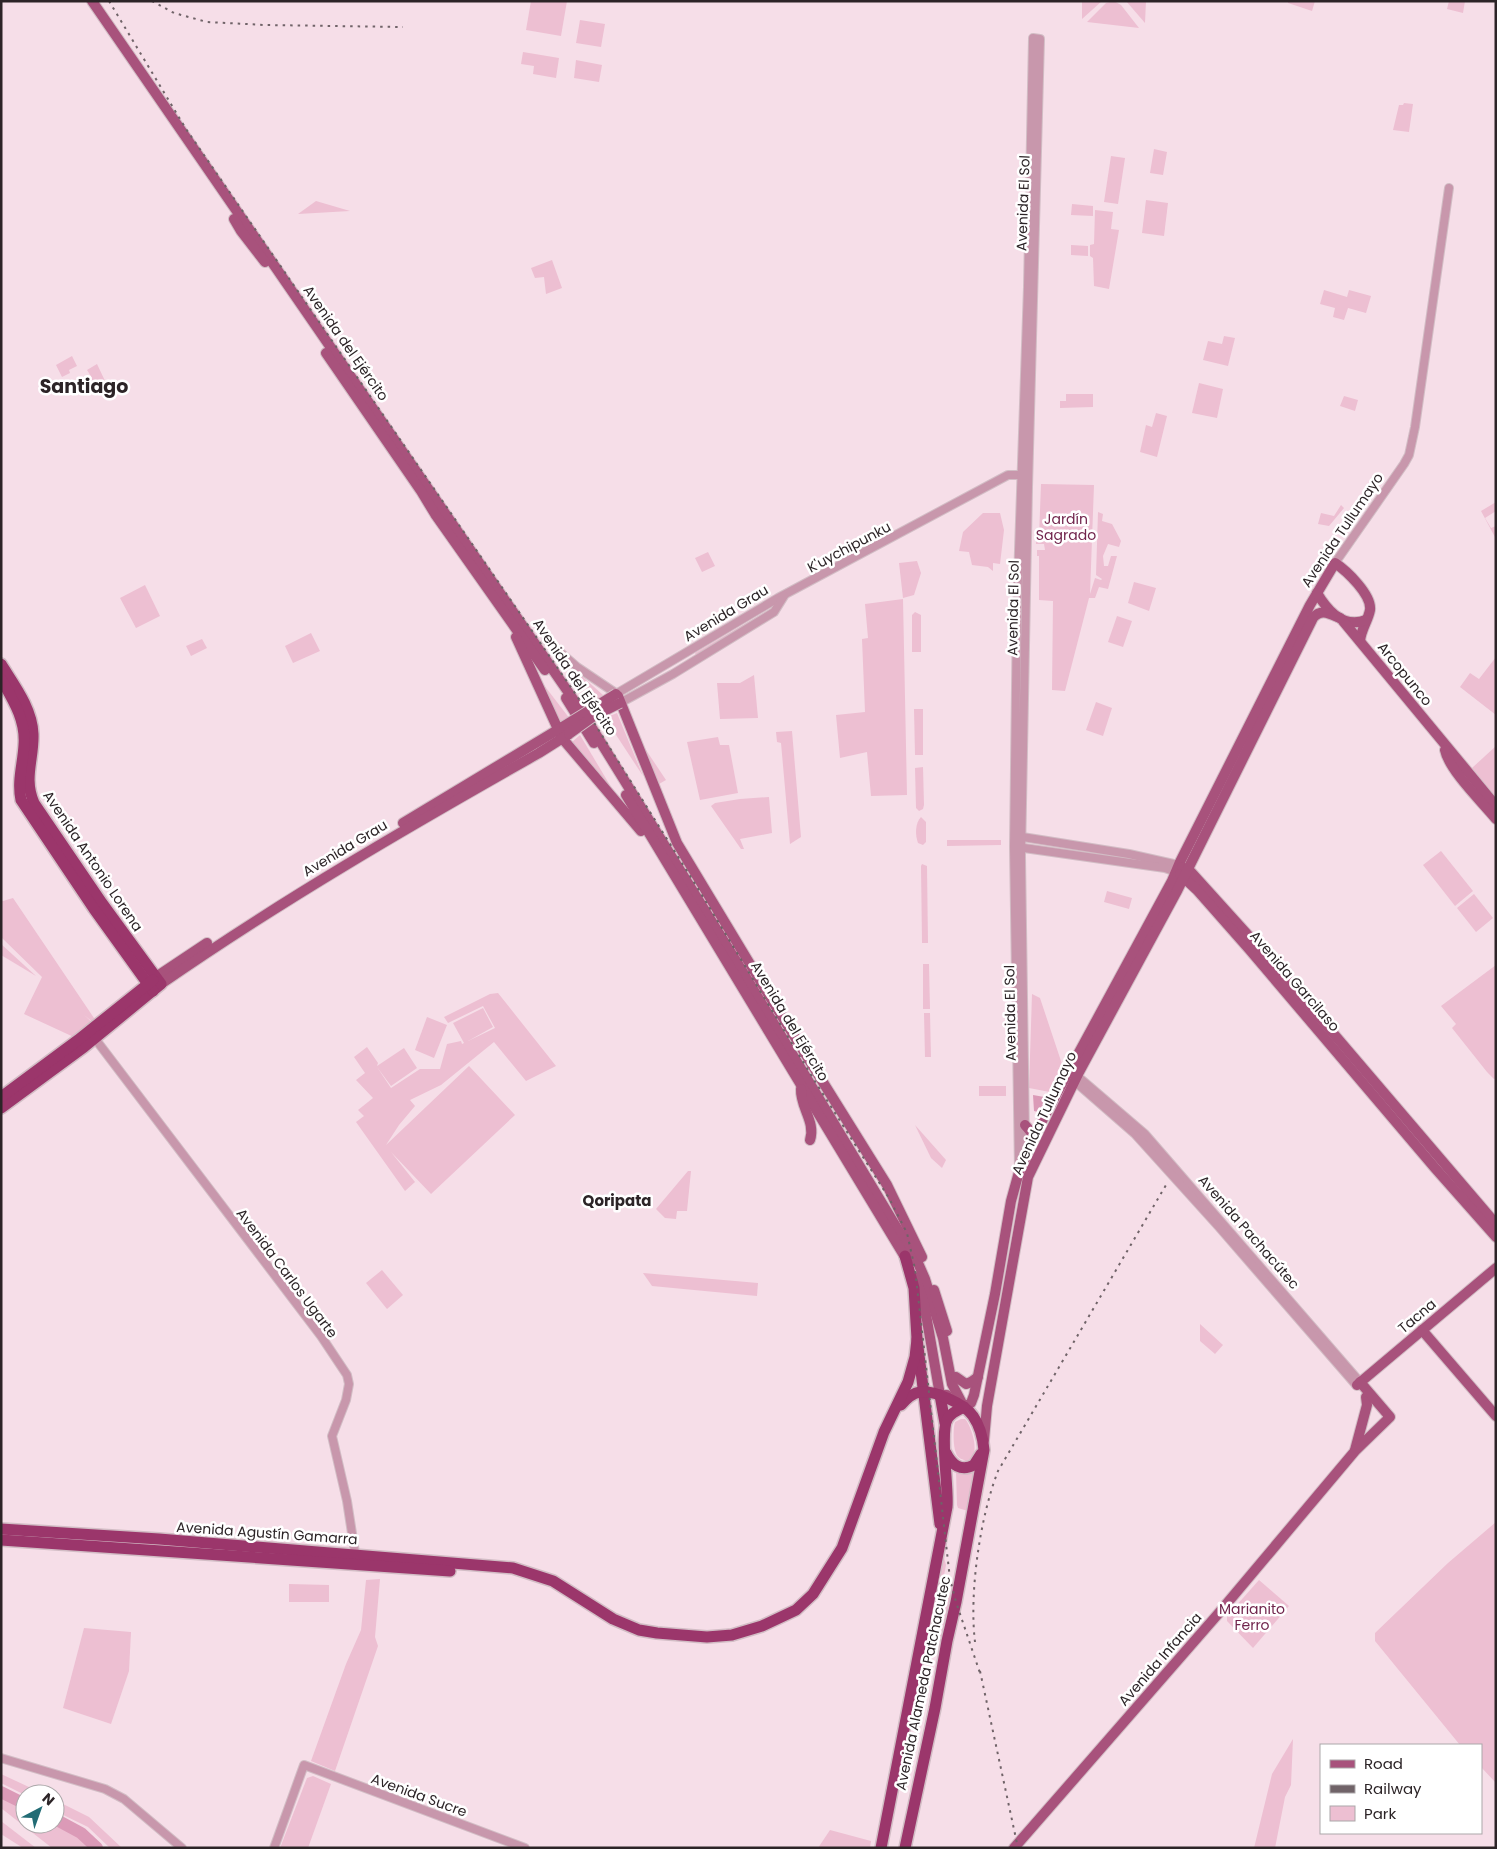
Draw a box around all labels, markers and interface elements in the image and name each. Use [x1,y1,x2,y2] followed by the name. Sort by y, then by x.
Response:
[1011,155,1035,251] street label: Avenida El Sol
[299,281,393,405] street label: Avenida del Ejército
[40,373,128,400] district label: Santiago
[1296,469,1388,591] street label: Avenida Tullumayo
[1036,509,1096,545] park label: Jardín Sagrado
[804,517,894,577] street label: K'uychipunku
[1002,560,1024,656] street label: Avenida El Sol
[680,580,772,646] street label: Avenida Grau
[528,615,622,739] street label: Avenida del Ejército
[1373,638,1437,710] street label: Arcopunco
[38,787,148,935] street label: Avenida Antonio Lorena
[299,815,391,881] street label: Avenida Grau
[1246,926,1344,1036] street label: Avenida Garcilaso
[746,957,834,1085] street label: Avenida del Ejército
[999,965,1021,1061] street label: Avenida El Sol
[1007,1048,1081,1178] street label: Avenida Tullumayo
[1194,1171,1304,1293] street label: Avenida Pachacútec
[583,1190,651,1211] district label: Qoripata
[232,1204,343,1342] street label: Avenida Carlos Ugarte
[1394,1294,1440,1338] street label: Tacna
[176,1517,358,1549] street label: Avenida Agustín Gamarra
[891,1574,955,1792] street label: Avenida Alameda Patchacutec
[1219,1599,1285,1635] park label: Marianito Ferro
[1114,1608,1206,1710] street label: Avenida Infancia
[1320,1744,1482,1834] legend
[1364,1753,1403,1774] text: Road
[368,1768,470,1822] street label: Avenida Sucre
[1364,1778,1422,1799] text: Railway
[15,1784,65,1834] north arrow
[38,1788,59,1810] text: N
[1364,1803,1396,1824] text: Park

